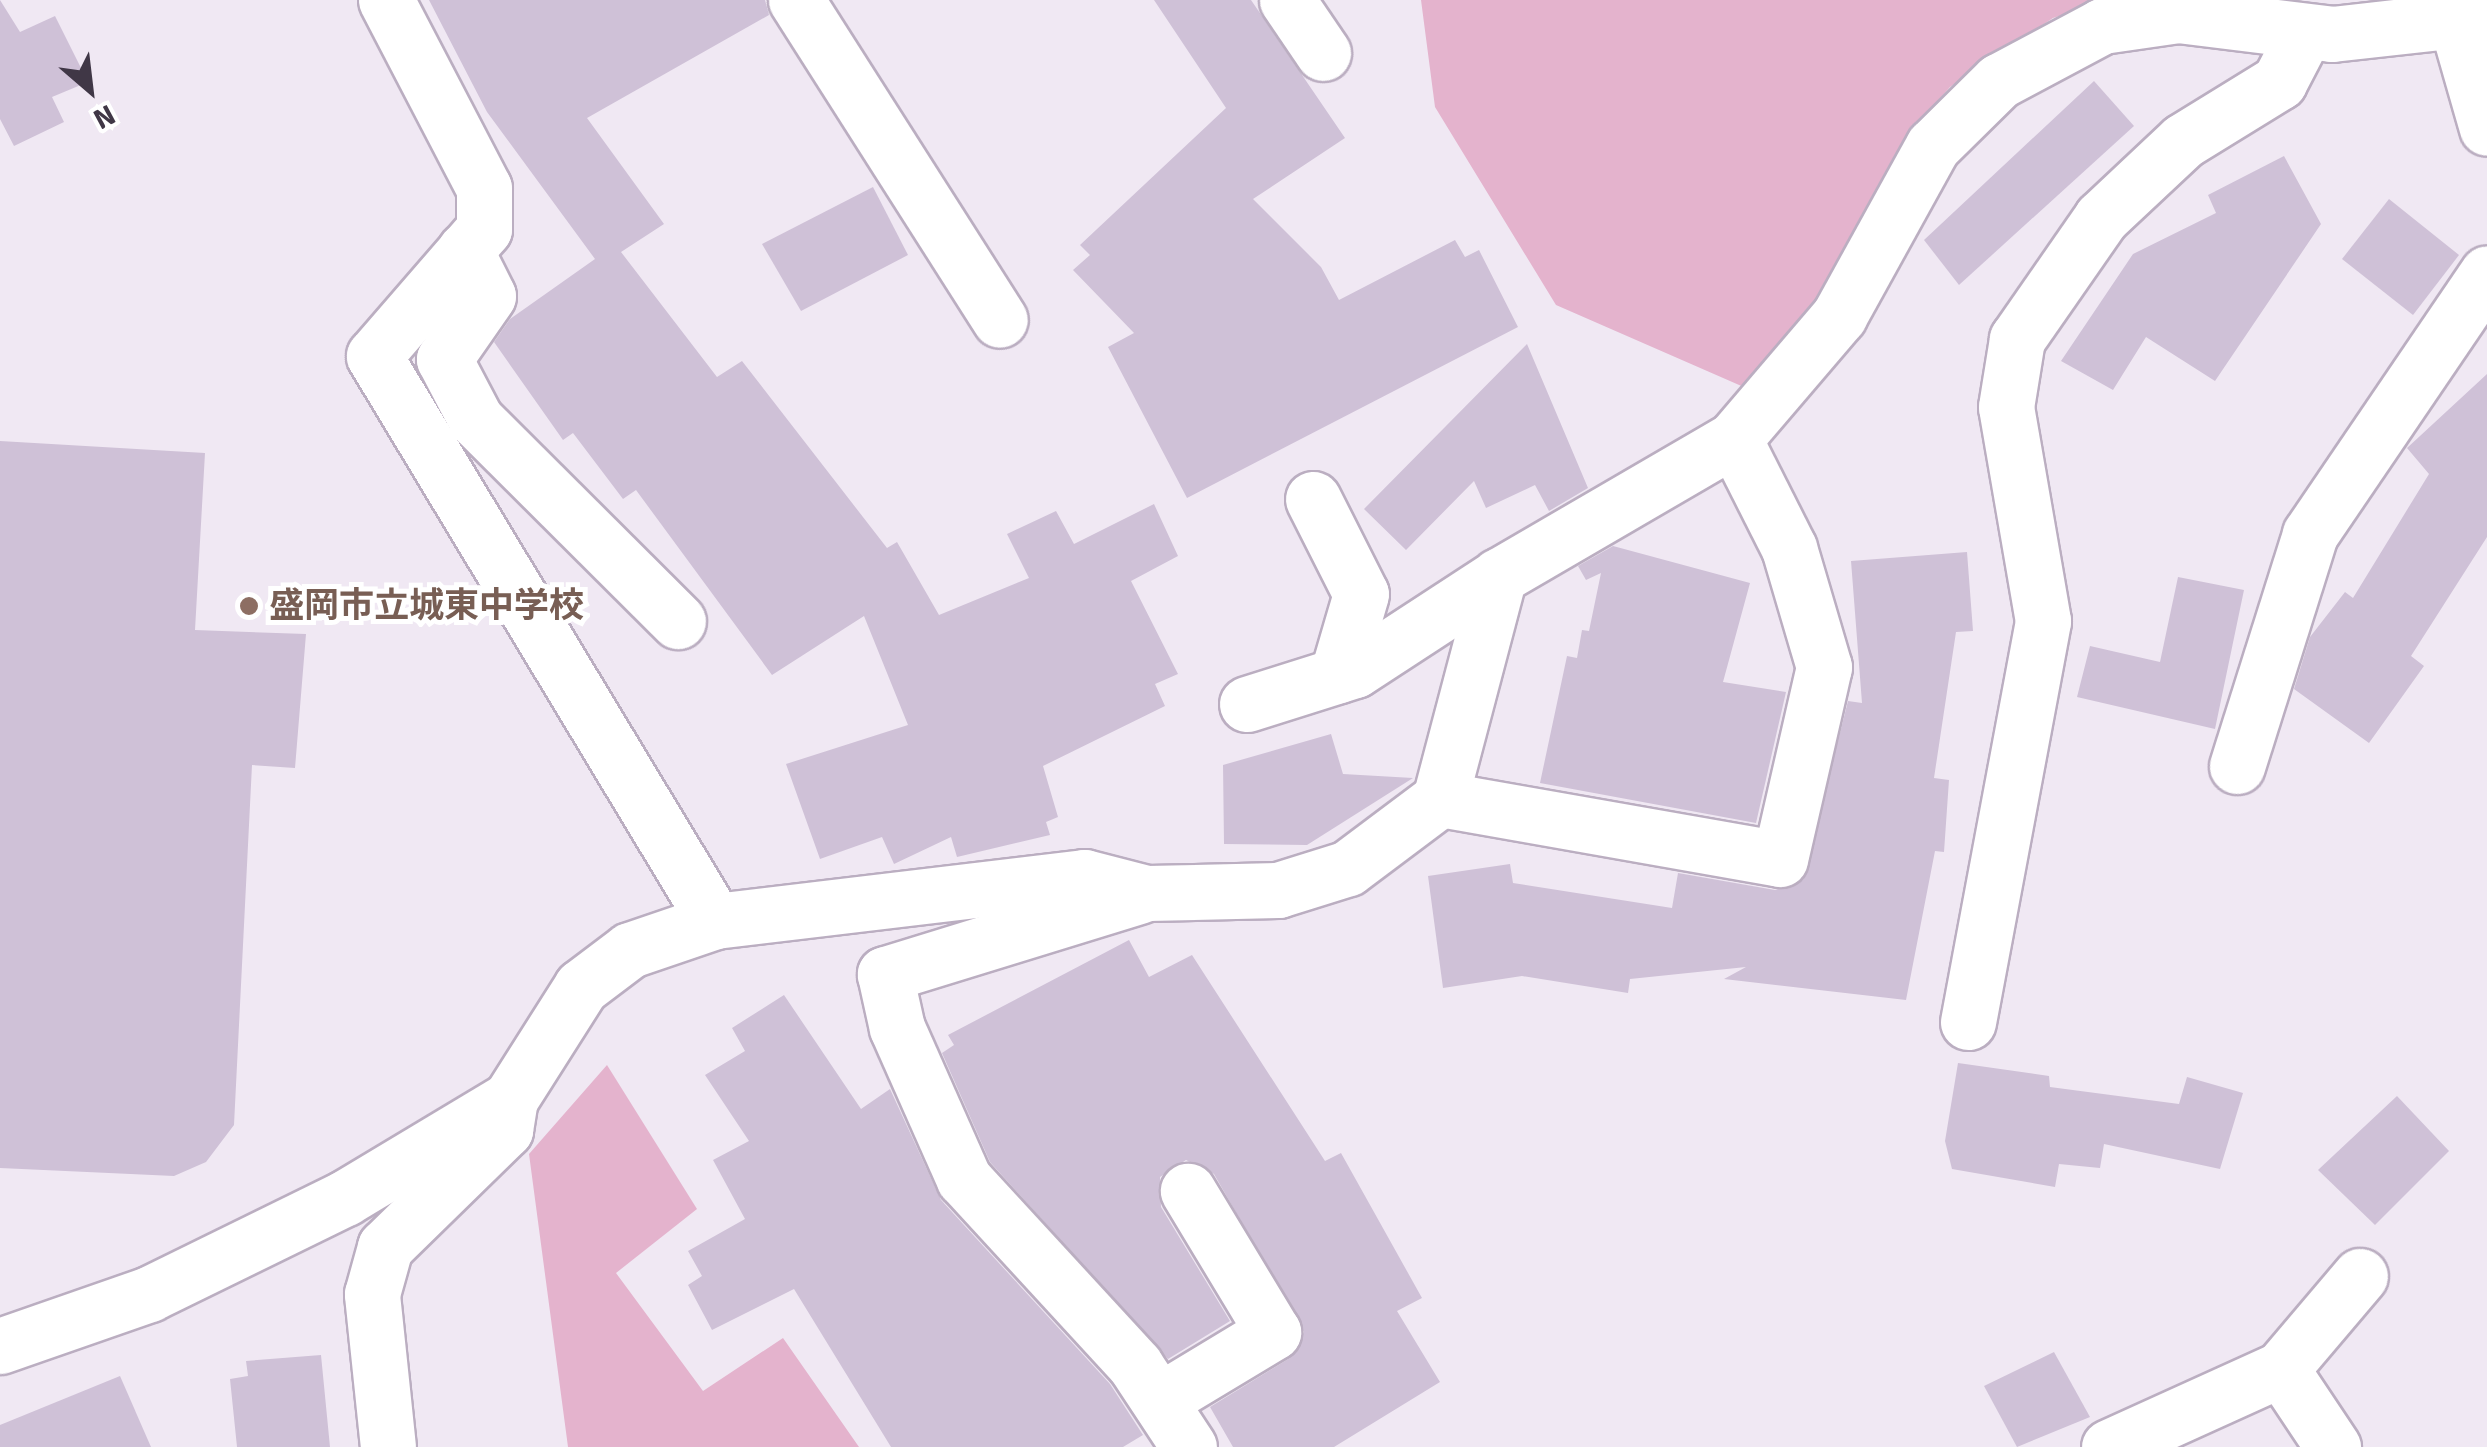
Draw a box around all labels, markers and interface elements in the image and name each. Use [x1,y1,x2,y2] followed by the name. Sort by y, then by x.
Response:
[40,40,140,140] north arrow
[88,97,121,136] text: N
[269,585,584,627] place label: 盛岡市立城東中学校
[238,595,260,617] marker: 盛岡市立城東中学校

